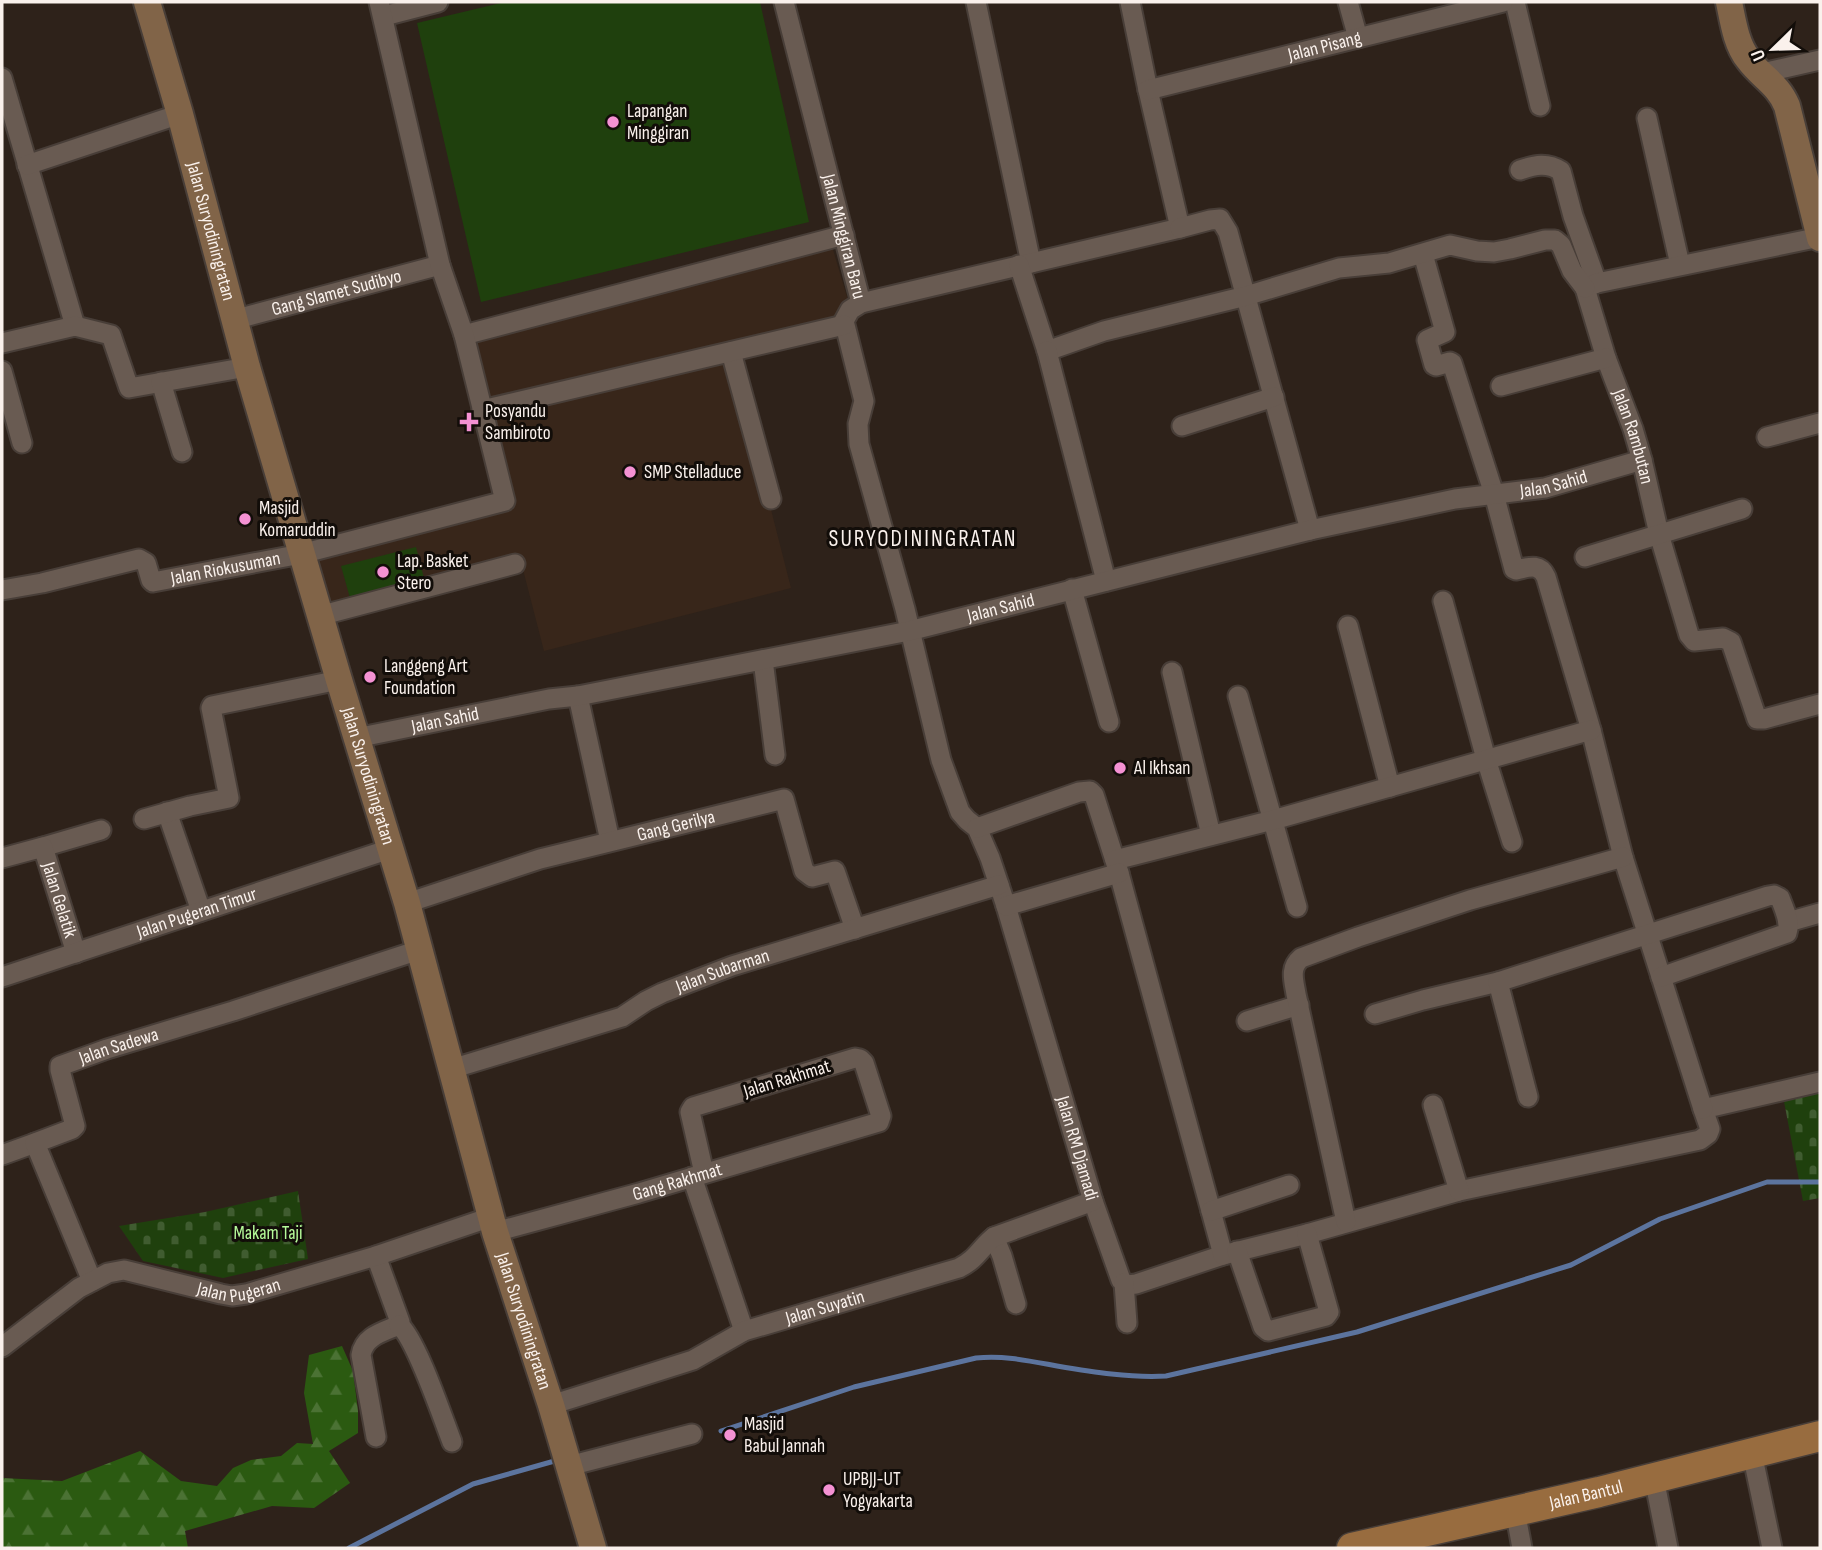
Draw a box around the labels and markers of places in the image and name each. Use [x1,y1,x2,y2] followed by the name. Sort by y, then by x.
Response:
[627,100,689,145] place label: Lapangan Minggiran
[605,114,621,130] marker: Lapangan Minggiran
[485,400,551,445] place label: Posyandu Sambiroto
[459,412,479,432] marker: Posyandu Sambiroto
[644,461,741,484] place label: SMP Stelladuce
[622,464,638,480] marker: SMP Stelladuce
[259,497,336,542] place label: Masjid Komaruddin
[237,511,253,527] marker: Masjid Komaruddin
[397,550,469,595] place label: Lap. Basket Stero
[375,564,391,580] marker: Lap. Basket Stero
[384,655,468,700] place label: Langgeng Art Foundation
[362,669,378,685] marker: Langgeng Art Foundation
[1133,757,1190,780] place label: Al Ikhsan
[1112,760,1128,776] marker: Al Ikhsan
[744,1413,825,1458] place label: Masjid Babul Jannah
[722,1427,738,1443] marker: Masjid Babul Jannah
[843,1468,913,1513] place label: UPBJJ-UT Yogyakarta
[821,1482,837,1498] marker: UPBJJ-UT Yogyakarta

